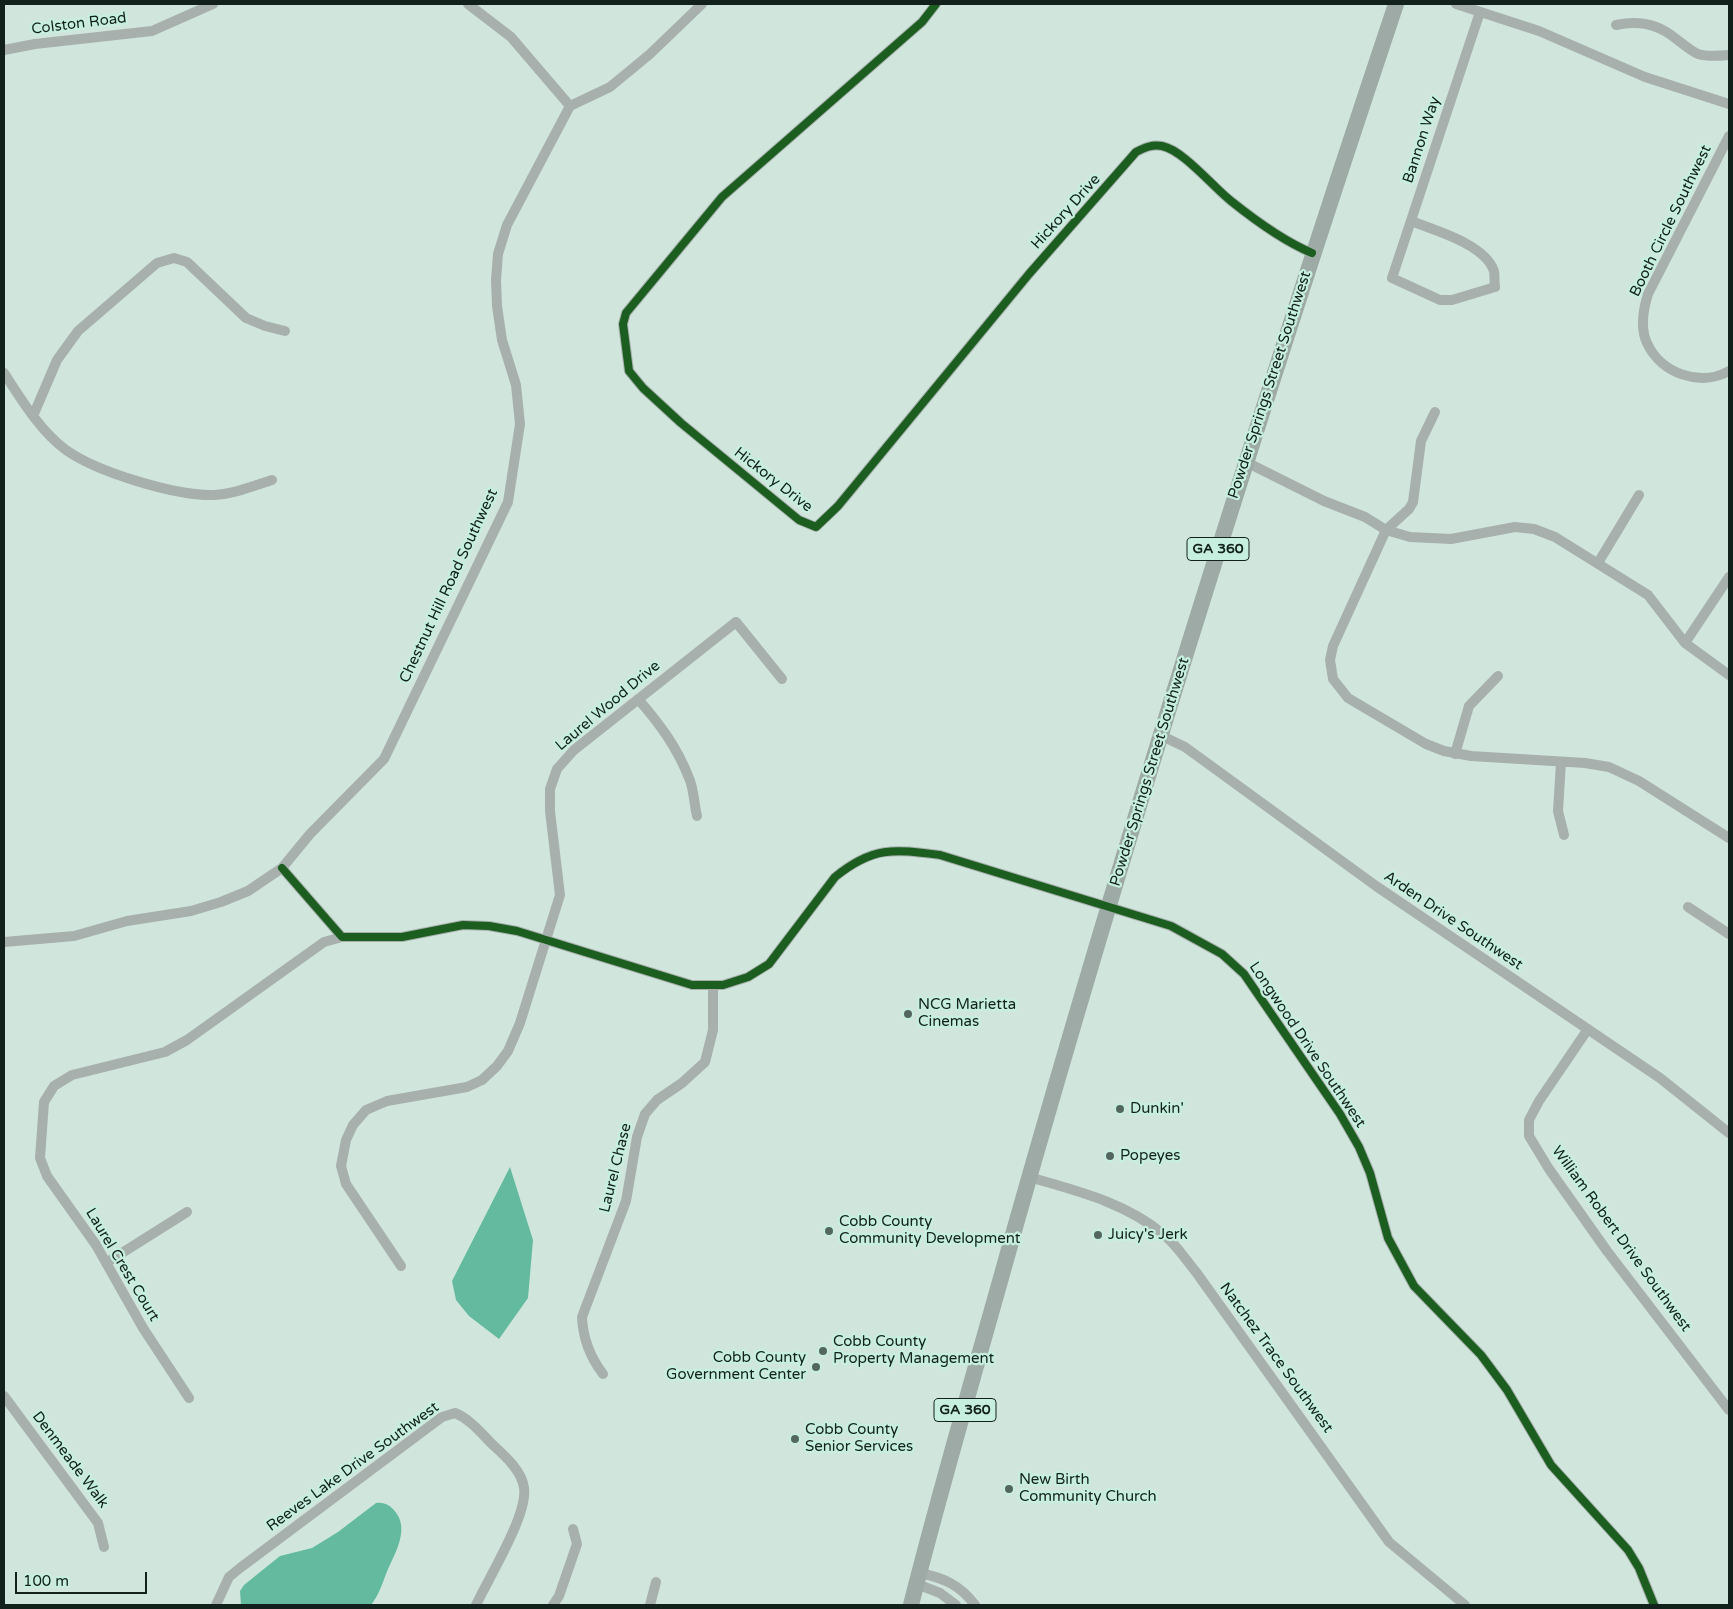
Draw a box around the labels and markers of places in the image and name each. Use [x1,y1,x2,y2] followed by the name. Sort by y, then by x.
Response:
[918,996,1016,1031] place label: NCG Marietta Cinemas
[902,1008,914,1020] marker: NCG Marietta Cinemas
[1130,1100,1184,1118] place label: Dunkin'
[1114,1103,1126,1115] marker: Dunkin'
[1120,1147,1181,1165] place label: Popeyes
[1104,1150,1116,1162] marker: Popeyes
[839,1213,1020,1248] place label: Cobb County Community Development
[823,1225,835,1237] marker: Cobb County Community Development
[1108,1226,1188,1244] place label: Juicy's Jerk
[1092,1229,1104,1241] marker: Juicy's Jerk
[833,1333,994,1368] place label: Cobb County Property Management
[817,1345,829,1357] marker: Cobb County Property Management
[666,1349,806,1384] place label: Cobb County Government Center
[810,1361,822,1373] marker: Cobb County Government Center
[805,1421,913,1456] place label: Cobb County Senior Services
[789,1433,801,1445] marker: Cobb County Senior Services
[1019,1471,1157,1506] place label: New Birth Community Church
[1003,1483,1015,1495] marker: New Birth Community Church

